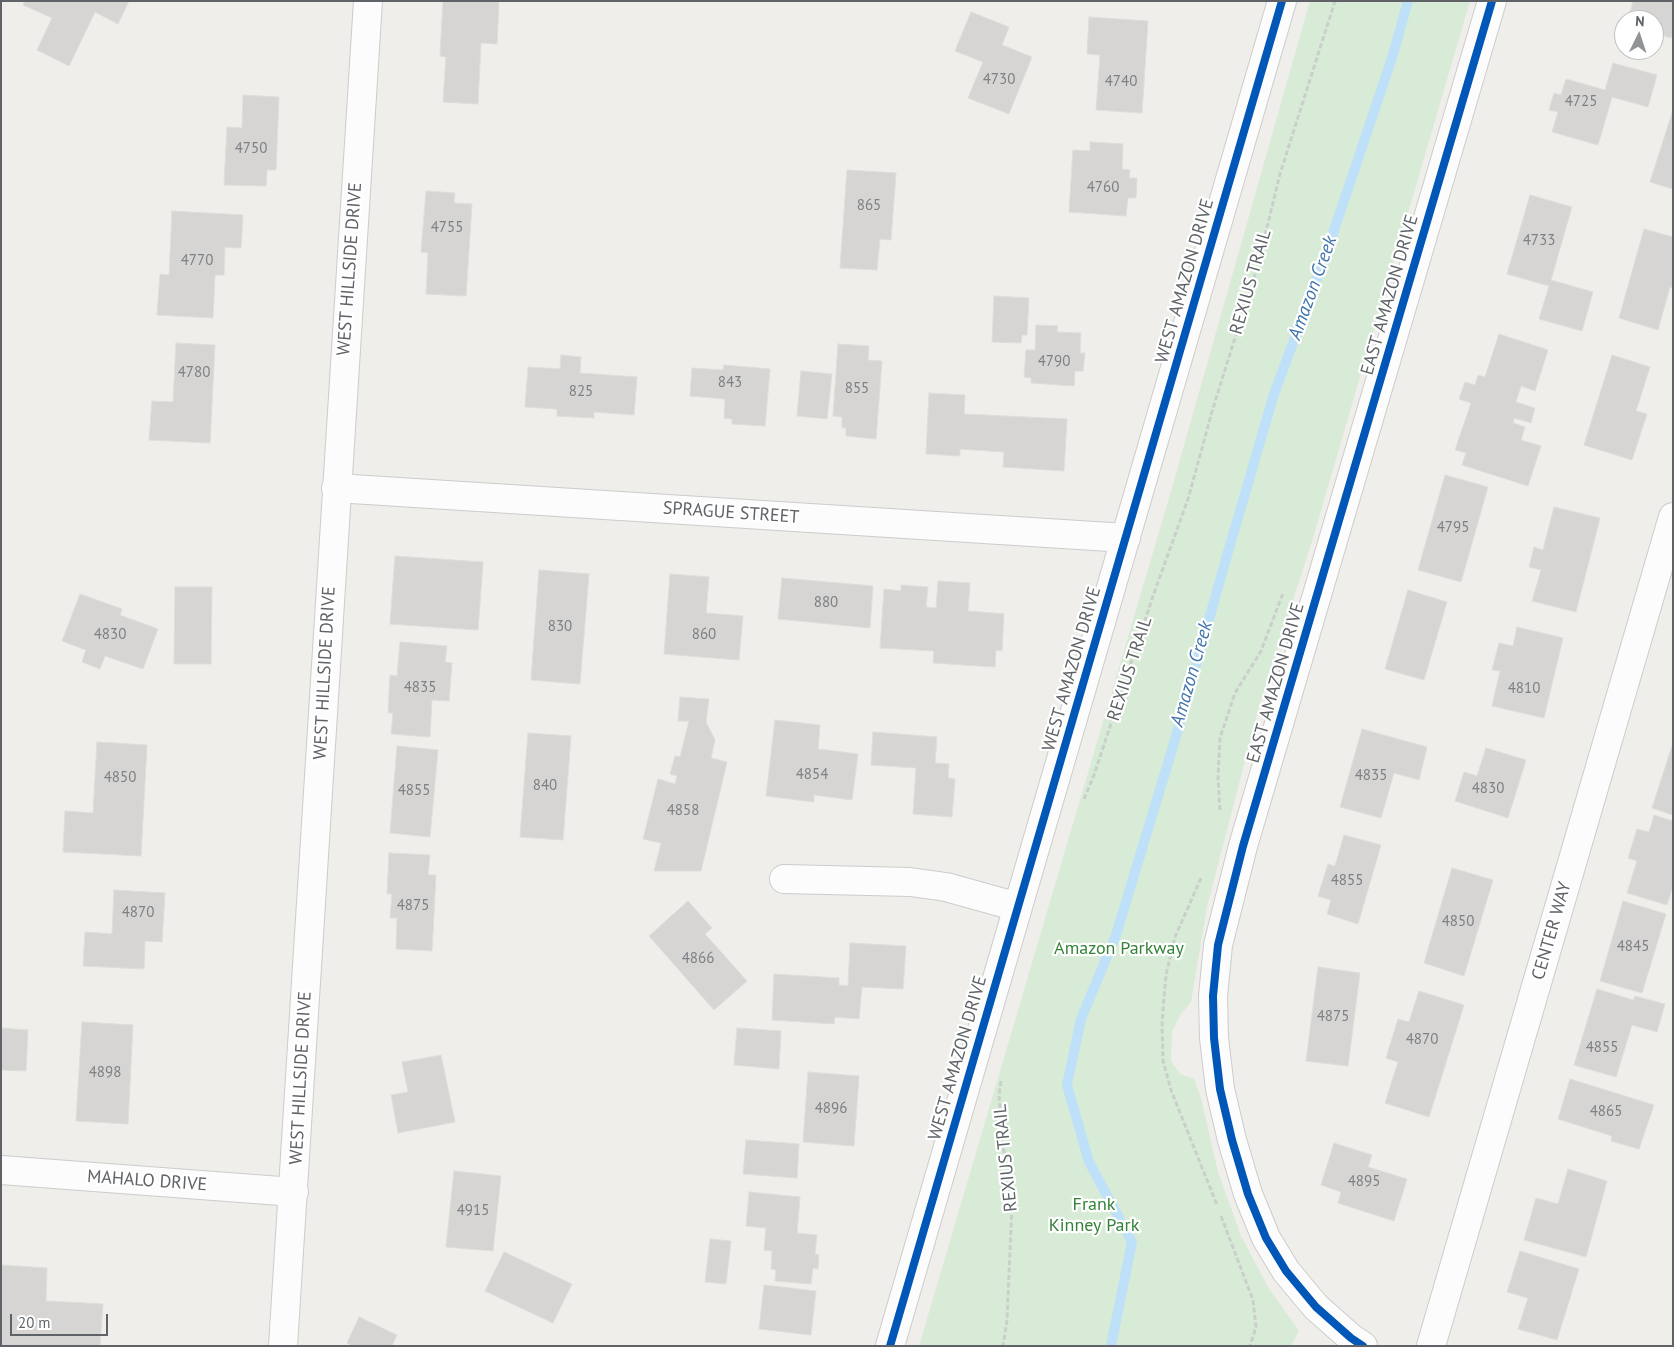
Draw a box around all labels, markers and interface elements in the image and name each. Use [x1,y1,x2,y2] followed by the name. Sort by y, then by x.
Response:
[1614,10,1664,60] north arrow
[1635,12,1645,30] text: N
[983,71,1015,89] house number: 4730
[1105,73,1137,91] house number: 4740
[1565,93,1597,111] house number: 4725
[235,140,267,158] house number: 4750
[1087,179,1119,197] house number: 4760
[333,182,367,356] street label: WEST HILLSIDE DRIVE
[1151,196,1219,366] street label: WEST AMAZON DRIVE
[857,197,881,215] house number: 865
[1357,212,1423,378] street label: EAST AMAZON DRIVE
[431,219,463,237] house number: 4755
[1226,227,1276,337] street label: REXIUS TRAIL
[1523,232,1555,250] house number: 4733
[1284,233,1342,343] water label: Amazon Creek
[181,252,213,270] house number: 4770
[1038,353,1070,371] house number: 4790
[178,364,210,382] house number: 4780
[718,374,742,392] house number: 843
[845,380,869,398] house number: 855
[569,383,593,401] house number: 825
[662,497,800,529] street label: SPRAGUE STREET
[1437,519,1469,537] house number: 4795
[1038,584,1106,754] street label: WEST AMAZON DRIVE
[310,586,340,760] street label: WEST HILLSIDE DRIVE
[814,594,838,612] house number: 880
[1243,600,1309,766] street label: EAST AMAZON DRIVE
[1103,614,1157,724] street label: REXIUS TRAIL
[548,618,572,636] house number: 830
[1166,619,1218,729] water label: Amazon Creek
[94,626,126,644] house number: 4830
[692,626,716,644] house number: 860
[404,679,436,697] house number: 4835
[1508,680,1540,698] house number: 4810
[796,766,828,784] house number: 4854
[1355,767,1387,785] house number: 4835
[104,769,136,787] house number: 4850
[533,777,557,795] house number: 840
[1472,780,1504,798] house number: 4830
[398,782,430,800] house number: 4855
[667,802,699,820] house number: 4858
[1331,872,1363,890] house number: 4855
[1528,880,1576,982] street label: CENTER WAY
[397,897,429,915] house number: 4875
[122,904,154,922] house number: 4870
[1442,913,1474,931] house number: 4850
[1054,938,1184,960] park label: Amazon Parkway
[1617,938,1649,956] house number: 4845
[682,950,714,968] house number: 4866
[924,973,992,1143] street label: WEST AMAZON DRIVE
[286,991,316,1165] street label: WEST HILLSIDE DRIVE
[1317,1008,1349,1026] house number: 4875
[1406,1031,1438,1049] house number: 4870
[1586,1039,1618,1057] house number: 4855
[89,1064,121,1082] house number: 4898
[815,1100,847,1118] house number: 4896
[990,1103,1022,1213] street label: REXIUS TRAIL
[1590,1103,1622,1121] house number: 4865
[86,1166,208,1196] street label: MAHALO DRIVE
[1348,1173,1380,1191] house number: 4895
[1049,1194,1139,1236] park label: Frank Kinney Park
[457,1202,489,1220] house number: 4915
[12,1304,110,1336] scale bar
[18,1313,51,1332] text: 20 m

